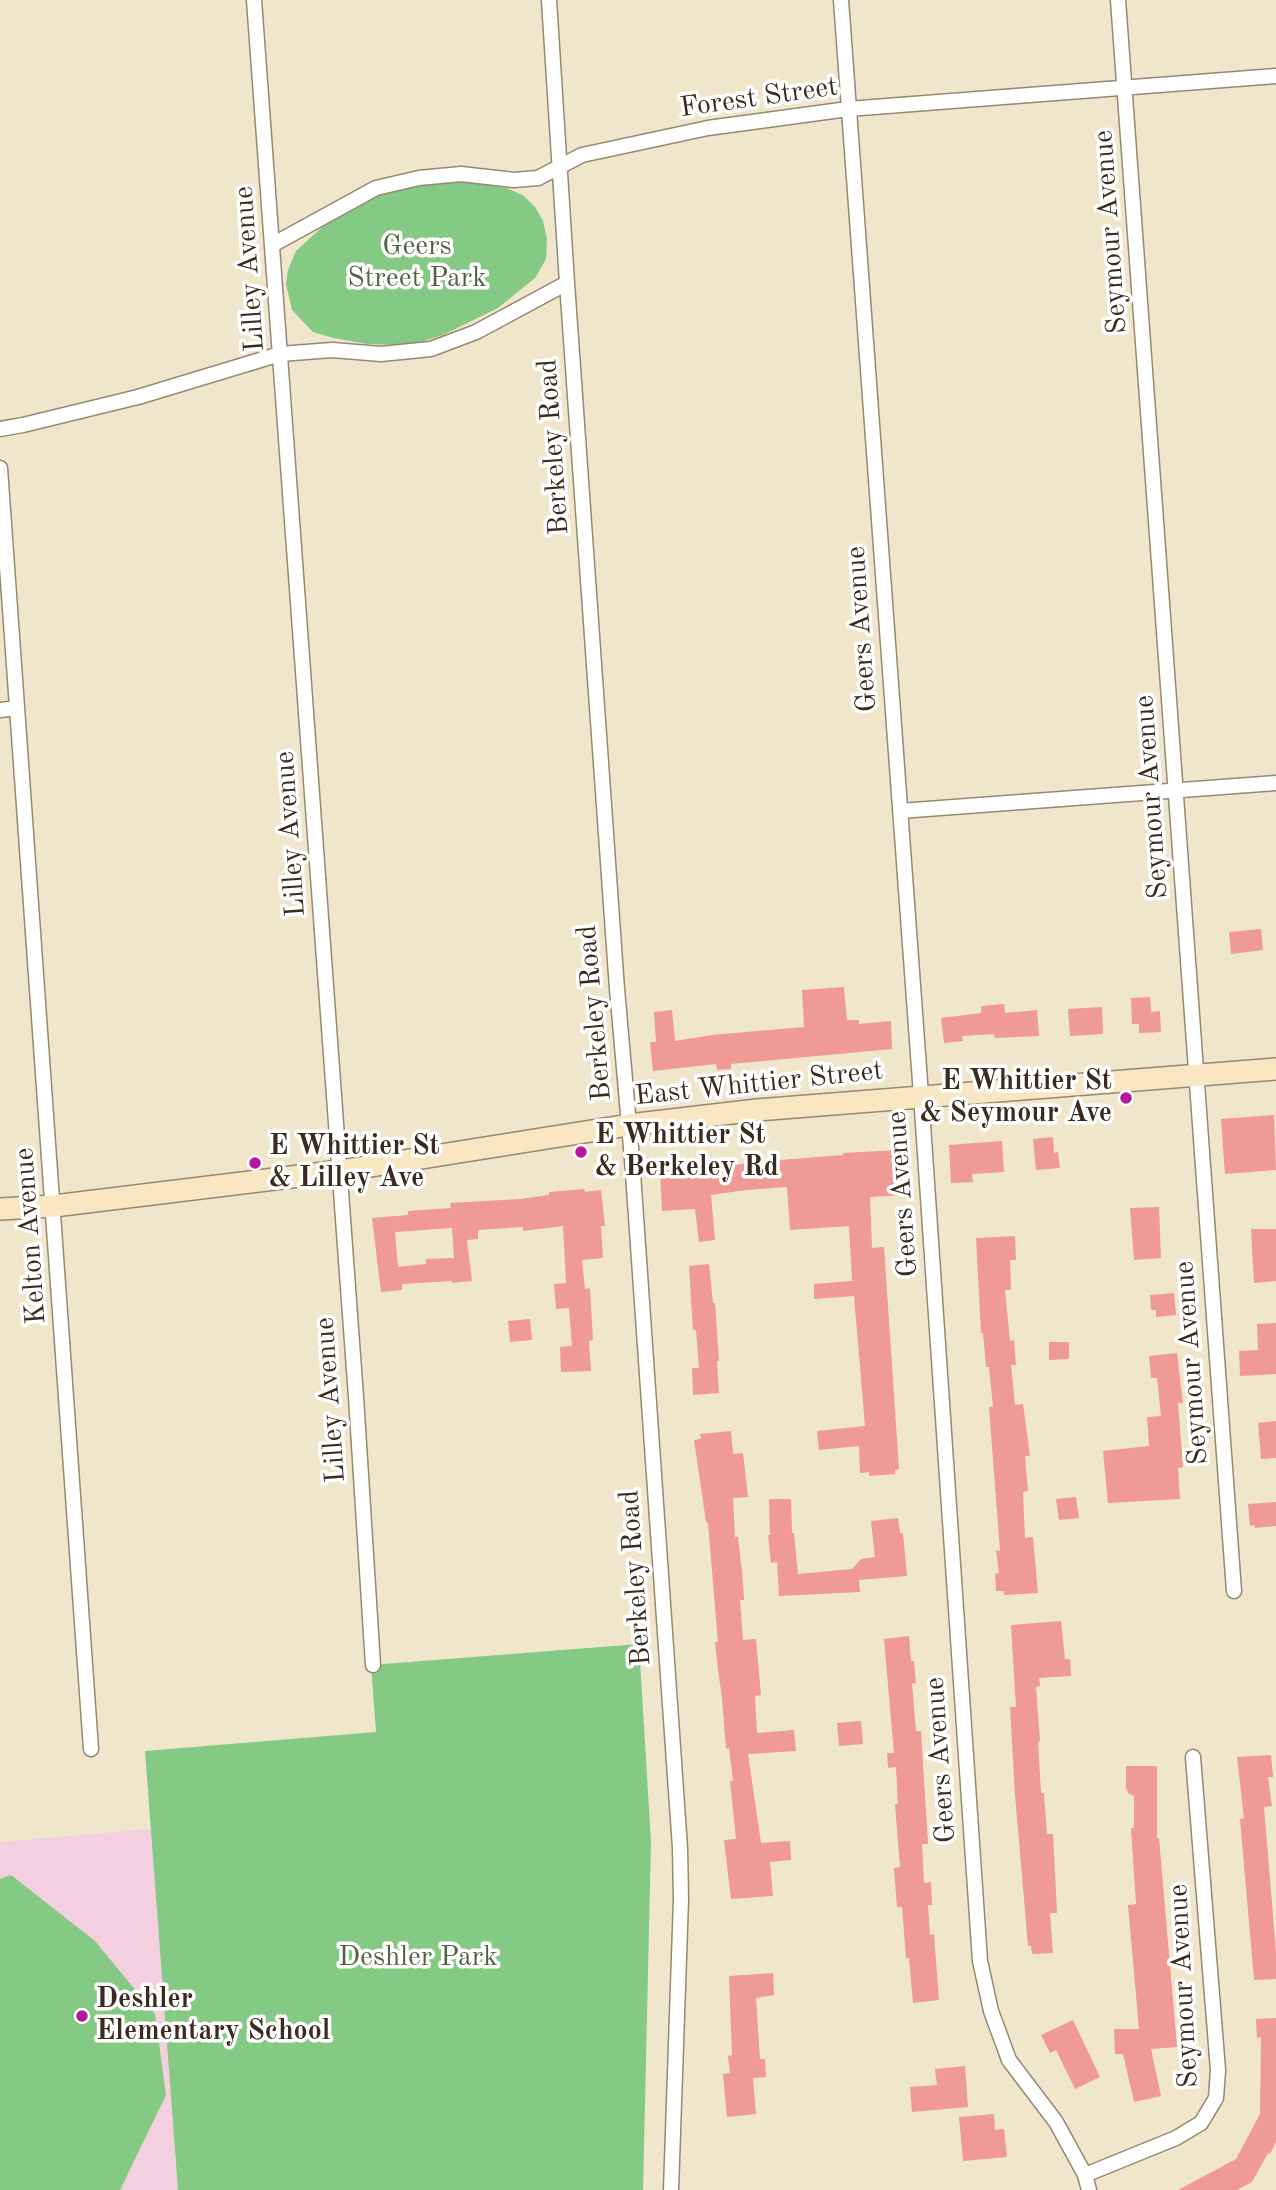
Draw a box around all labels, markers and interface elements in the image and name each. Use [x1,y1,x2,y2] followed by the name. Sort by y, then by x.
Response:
[678,70,840,126] street label: Forest Street
[1087,129,1135,335] street label: Seymour Avenue
[227,185,273,353] street label: Lilley Avenue
[347,230,487,296] park label: Geers Street Park
[531,358,577,536] street label: Berkeley Road
[839,545,885,713] street label: Geers Avenue
[1128,694,1176,900] street label: Seymour Avenue
[268,750,314,918] street label: Lilley Avenue
[571,924,619,1102] street label: Berkeley Road
[633,1054,885,1114] street label: East Whittier Street
[920,1065,1112,1131] place label: E Whittier St & Seymour Ave
[1118,1090,1134,1106] marker: E Whittier St & Seymour Ave
[880,1110,926,1278] street label: Geers Avenue
[595,1119,779,1185] place label: E Whittier St & Berkeley Rd
[269,1130,440,1196] place label: E Whittier St & Lilley Ave
[573,1144,589,1160] marker: E Whittier St & Berkeley Rd
[8,1146,54,1326] street label: Kelton Avenue
[247,1155,263,1171] marker: E Whittier St & Lilley Ave
[1168,1260,1216,1466] street label: Seymour Avenue
[308,1316,354,1484] street label: Lilley Avenue
[613,1489,659,1667] street label: Berkeley Road
[918,1676,964,1844] street label: Geers Avenue
[1162,1883,1206,2089] street label: Seymour Avenue
[338,1941,498,1975] park label: Deshler Park
[96,1983,330,2049] place label: Deshler Elementary School
[74,2008,90,2024] marker: Deshler Elementary School

